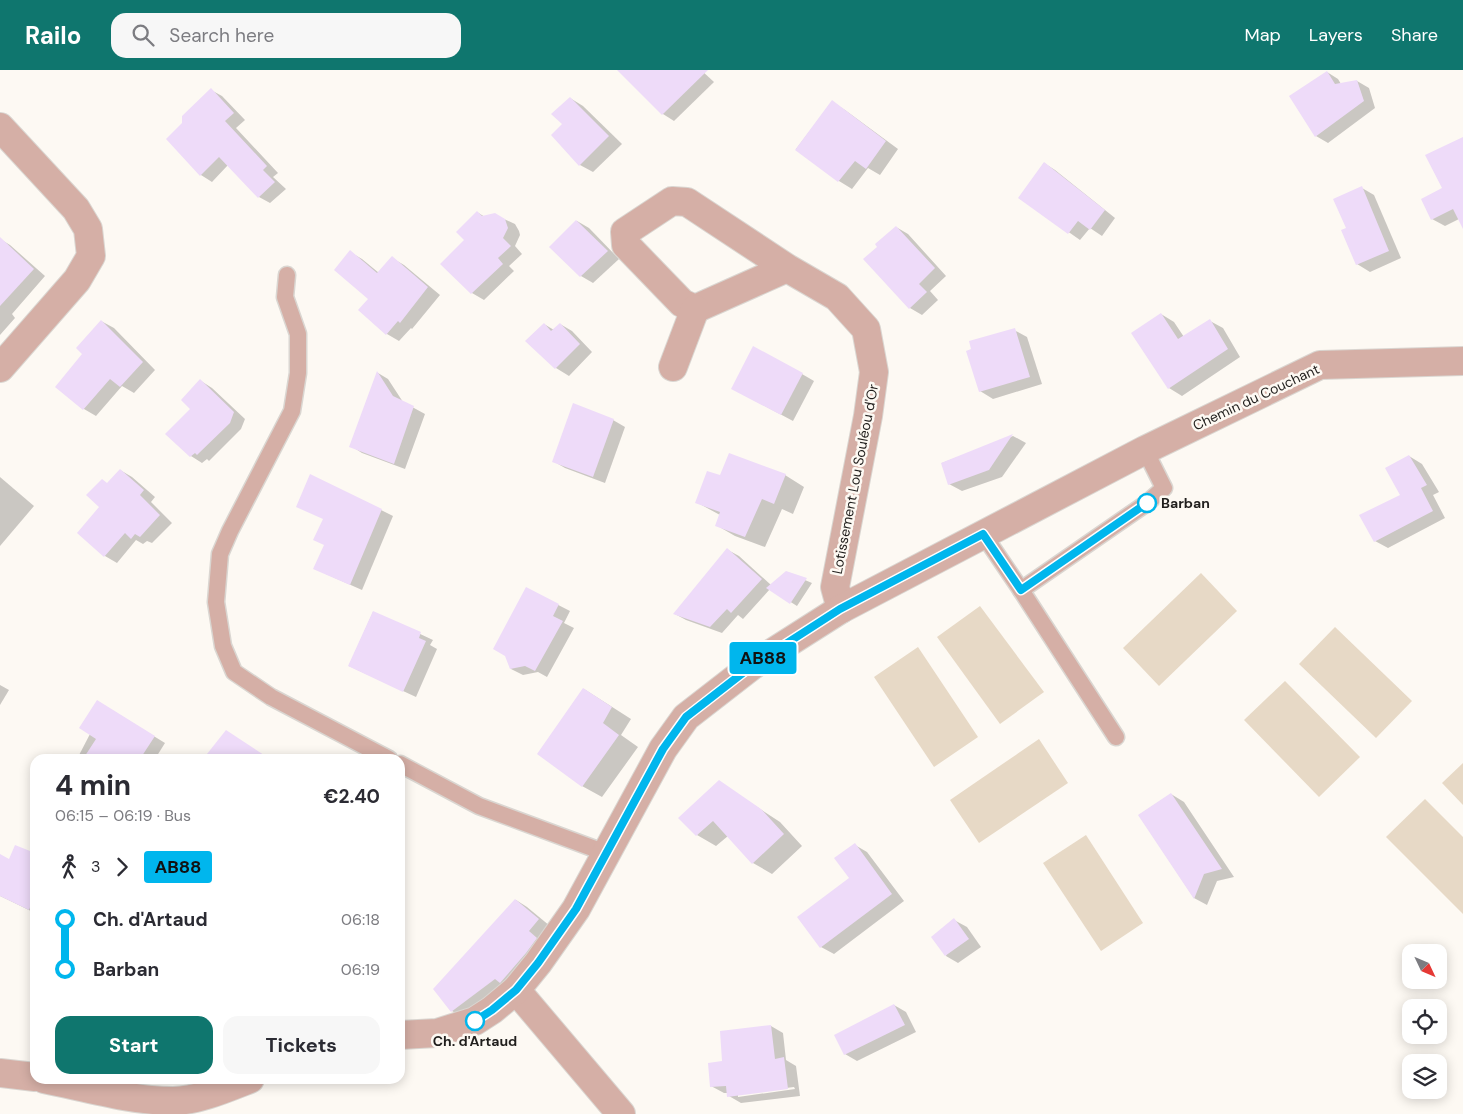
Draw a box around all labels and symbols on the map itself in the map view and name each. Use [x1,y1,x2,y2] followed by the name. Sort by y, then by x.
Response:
[1190,360,1322,434] street label: Chemin du Couchant
[828,382,882,576] street label: Lotissement Lou Souléou d'Or
[1137,493,1157,513] marker: Barban
[1161,494,1210,512] place label: Barban
[728,642,798,674] line badge: AB88
[1402,944,1448,989] north arrow
[465,1011,485,1031] marker: Ch. d'Artaud
[433,1032,517,1050] place label: Ch. d'Artaud

